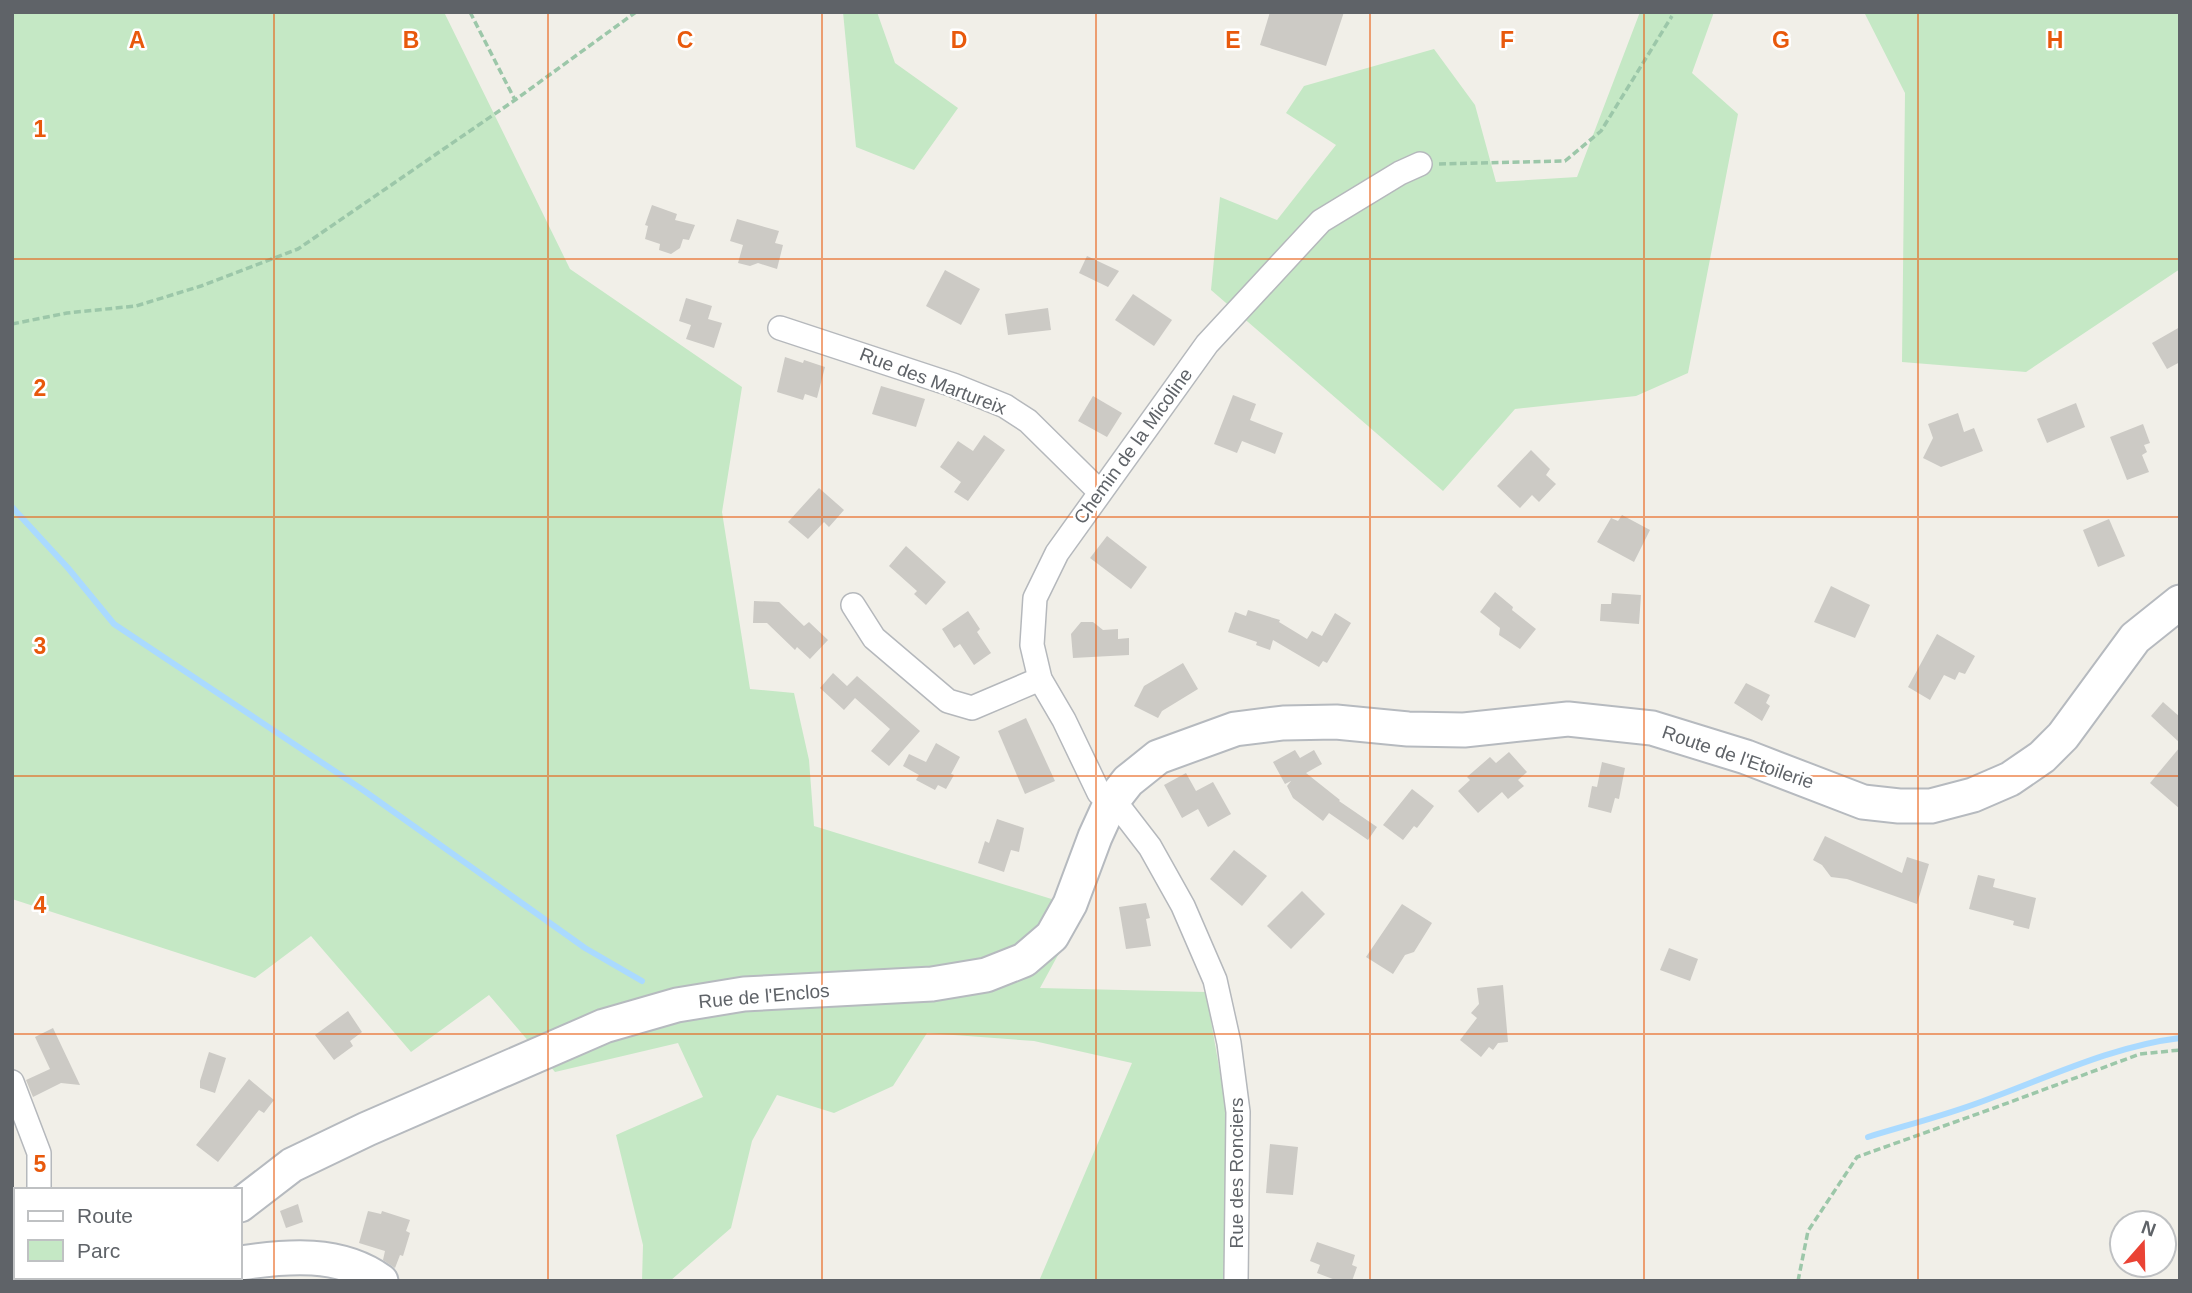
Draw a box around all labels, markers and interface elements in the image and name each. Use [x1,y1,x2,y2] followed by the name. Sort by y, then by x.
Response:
[129,27,145,53] text: A
[403,27,419,53] text: B
[677,27,693,53] text: C
[951,27,967,53] text: D
[1225,27,1241,53] text: E
[1500,27,1514,53] text: F
[1772,27,1790,53] text: G
[2047,27,2063,53] text: H
[34,116,47,142] text: 1
[857,343,1010,419] street label: Rue des Martureix
[1070,364,1196,528] street label: Chemin de la Micoline
[34,375,46,401] text: 2
[34,633,46,659] text: 3
[1659,721,1817,793] street label: Route de l'Etoilerie
[34,892,47,918] text: 4
[698,980,830,1012] street label: Rue de l'Enclos
[1226,1097,1247,1249] street label: Rue des Ronciers
[34,1151,47,1177] text: 5
[14,1188,242,1279] legend
[77,1204,133,1227] text: Route
[2108,1209,2178,1279] north arrow
[2139,1216,2159,1241] text: N
[77,1239,120,1262] text: Parc

